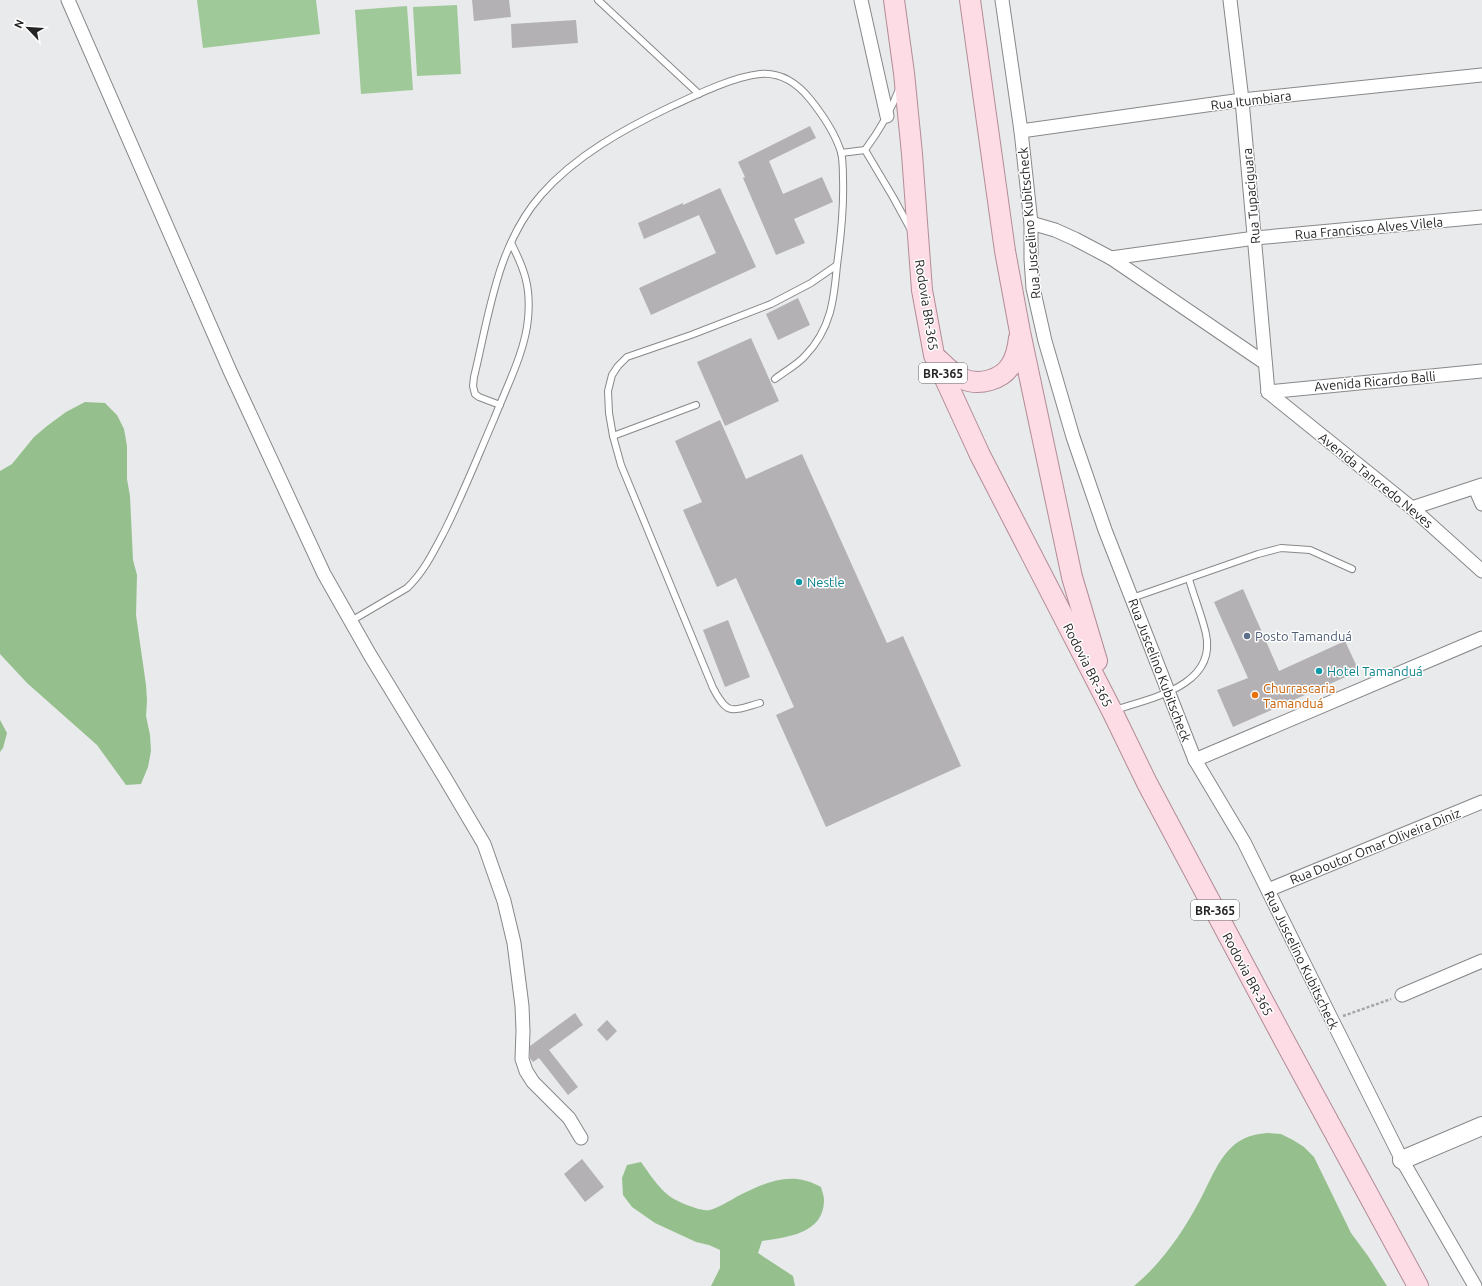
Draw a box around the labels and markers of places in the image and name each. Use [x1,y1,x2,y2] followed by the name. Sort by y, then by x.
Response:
[807,575,845,589] place label: Nestle
[794,577,804,587] marker: Nestle
[1255,629,1352,643] place label: Posto Tamanduá
[1242,631,1252,641] marker: Posto Tamanduá
[1327,664,1423,678] place label: Hotel Tamanduá
[1314,666,1324,676] marker: Hotel Tamanduá
[1263,681,1335,710] place label: Churrascaria Tamanduá
[1250,690,1260,700] marker: Churrascaria Tamanduá

